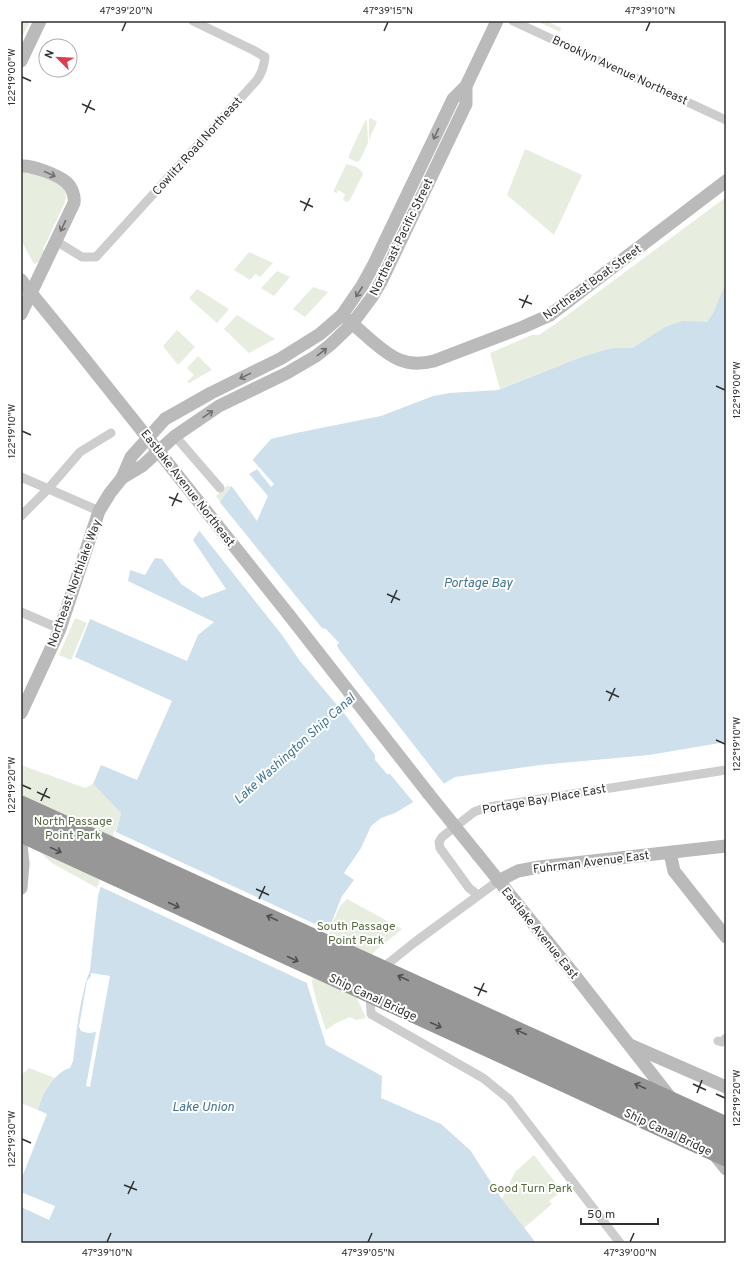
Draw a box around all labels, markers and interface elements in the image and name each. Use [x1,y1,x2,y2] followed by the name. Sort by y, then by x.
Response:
[99,5,153,18] text: 47°39'20"N
[363,5,413,18] text: 47°39'15"N
[625,5,675,18] text: 47°39'10"N
[549,32,690,109] street label: Brooklyn Avenue Northeast
[38,38,78,78] north arrow
[6,48,19,106] text: 122°19'00"W
[42,48,58,61] text: N
[149,94,246,199] street label: Cowlitz Road Northeast
[432,128,439,140] one-way arrow
[44,171,56,178] one-way arrow
[367,176,437,299] street label: Northeast Pacific Street
[59,220,66,232] one-way arrow
[540,242,645,324] street label: Northeast Boat Street
[355,286,363,297] one-way arrow
[316,347,327,356] one-way arrow
[731,361,744,419] text: 122°19'00"W
[239,373,251,380] one-way arrow
[6,404,19,458] text: 122°19'10"W
[202,410,213,418] one-way arrow
[136,427,238,550] street label: Eastlake Avenue Northeast
[44,517,106,649] street label: Northeast Northlake Way
[444,576,514,592] water label: Portage Bay
[231,690,360,808] water label: Lake Washington Ship Canal
[731,717,744,771] text: 122°19'10"W
[6,757,19,813] text: 122°19'20"W
[481,781,607,819] street label: Portage Bay Place East
[34,814,112,844] park label: North Passage Point Park
[50,847,62,855] one-way arrow
[532,848,650,878] street label: Fuhrman Avenue East
[497,884,581,983] street label: Eastlake Avenue East
[168,902,180,909] one-way arrow
[266,914,278,921] one-way arrow
[317,919,395,949] park label: South Passage Point Park
[286,956,298,963] one-way arrow
[326,971,419,1025] street label: Ship Canal Bridge
[397,974,409,981] one-way arrow
[430,1022,442,1029] one-way arrow
[516,1028,528,1035] one-way arrow
[731,1070,744,1126] text: 122°19'20"W
[634,1081,646,1089] one-way arrow
[172,1100,234,1116] water label: Lake Union
[621,1106,714,1160] street label: Ship Canal Bridge
[6,1111,19,1167] text: 122°19'30"W
[489,1181,573,1197] park label: Good Turn Park
[581,1200,658,1226] scale bar
[587,1207,615,1223] text: 50 m
[82,1247,132,1260] text: 47°39'10"N
[341,1247,395,1260] text: 47°39'05"N
[603,1247,657,1260] text: 47°39'00"N

